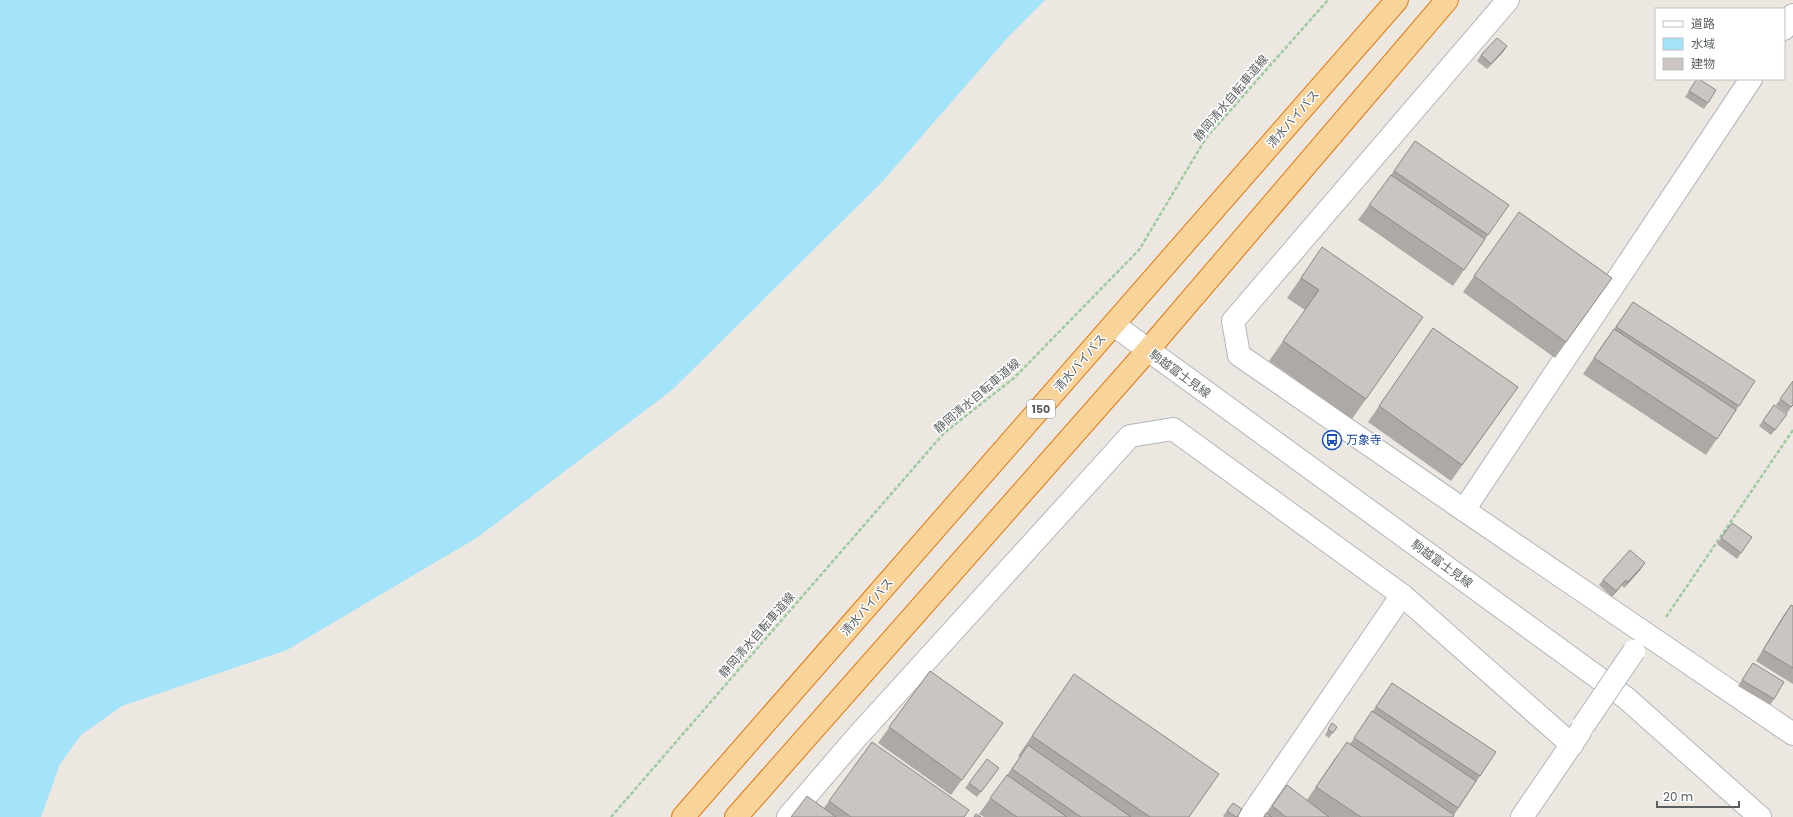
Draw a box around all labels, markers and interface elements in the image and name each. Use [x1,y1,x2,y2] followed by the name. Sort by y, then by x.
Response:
[1655,8,1785,80] legend
[1691,15,1715,32] text: 道路
[1691,35,1715,52] text: 水域
[1189,51,1272,145] street label: 静岡清水自転車道線
[1691,55,1715,72] text: 建物
[1263,86,1323,151] street label: 清水バイパス
[1050,330,1110,395] street label: 清水バイパス
[1146,346,1214,402] street label: 駒越富士見線
[930,354,1024,437] street label: 静岡清水自転車道線
[1027,400,1055,418] road number: 150
[1321,429,1343,451] bus stop icon: 万象寺
[1346,431,1382,448] place label: 万象寺
[1408,536,1476,592] street label: 駒越富士見線
[837,574,897,639] street label: 清水バイパス
[715,588,798,681] street label: 静岡清水自転車道線
[1657,783,1739,809] scale bar
[1663,788,1693,805] text: 20 m

